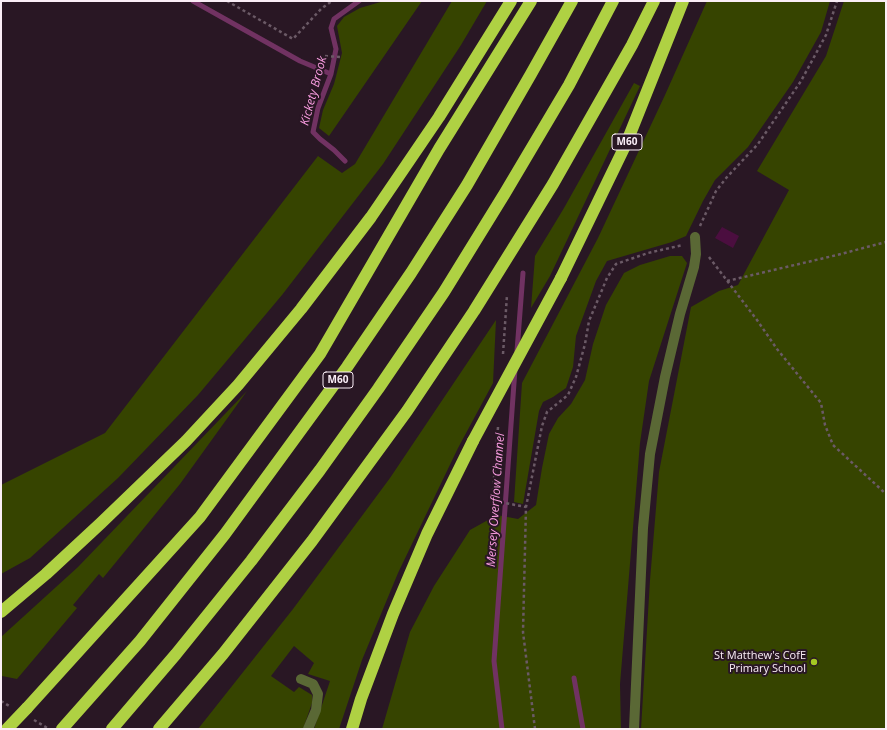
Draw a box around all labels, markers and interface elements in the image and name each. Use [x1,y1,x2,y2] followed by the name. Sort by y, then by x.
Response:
[298,55,330,127] water label: Kickety Brook
[612,134,642,150] road number: M60
[323,372,353,388] road number: M60
[484,433,508,567] water label: Mersey Overflow Channel
[714,649,806,675] place label: St Matthew's CofE Primary School
[809,657,819,667] marker: St Matthew's CofE Primary School

